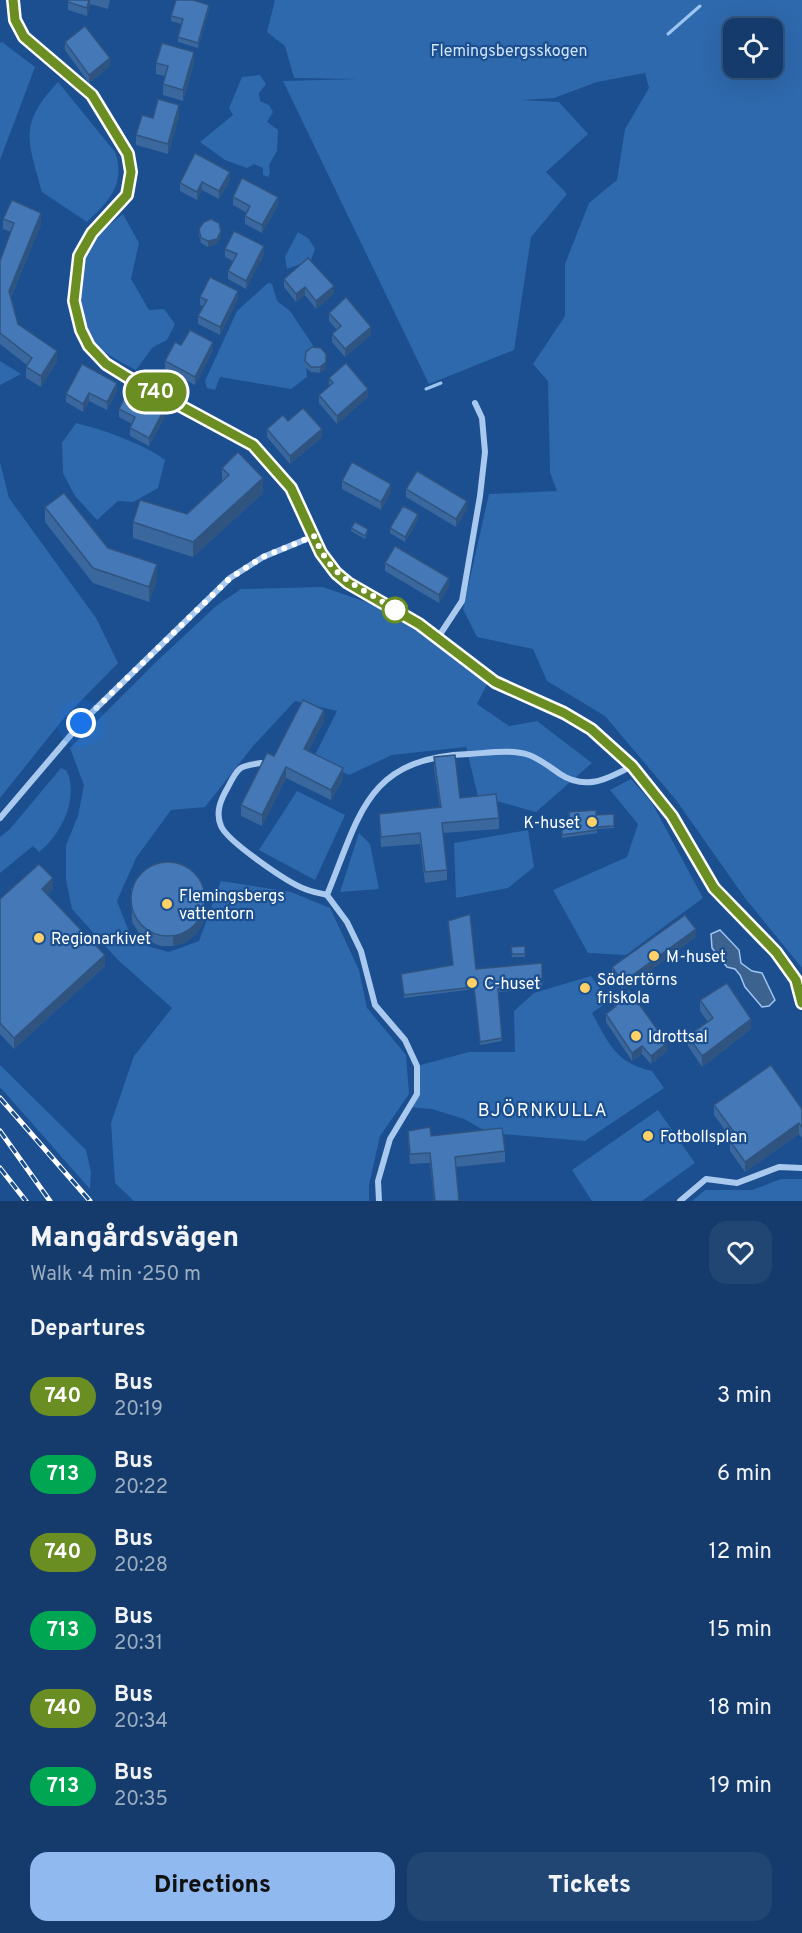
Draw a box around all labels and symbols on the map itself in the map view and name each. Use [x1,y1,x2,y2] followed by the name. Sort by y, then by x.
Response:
[430,42,588,62] park label: Flemingsbergsskogen
[122,372,190,412] line badge: 740
[382,597,408,623] unlabelled marker
[66,708,96,738] your location
[523,814,580,834] place label: K-huset
[585,815,599,829] marker: K-huset
[179,887,285,925] place label: Flemingsbergs vattentorn
[160,897,174,911] marker: Flemingsbergs vattentorn
[51,930,151,950] place label: Regionarkivet
[32,931,46,945] marker: Regionarkivet
[666,948,726,968] place label: M-huset
[647,949,661,963] marker: M-huset
[597,971,678,1009] place label: Södertörns friskola
[484,975,540,995] place label: C-huset
[465,976,479,990] marker: C-huset
[578,981,592,995] marker: Södertörns friskola
[648,1028,708,1048] place label: Idrottsal
[629,1029,643,1043] marker: Idrottsal
[478,1098,608,1123] district label: BJÖRNKULLA
[660,1128,747,1148] place label: Fotbollsplan
[641,1129,655,1143] marker: Fotbollsplan

